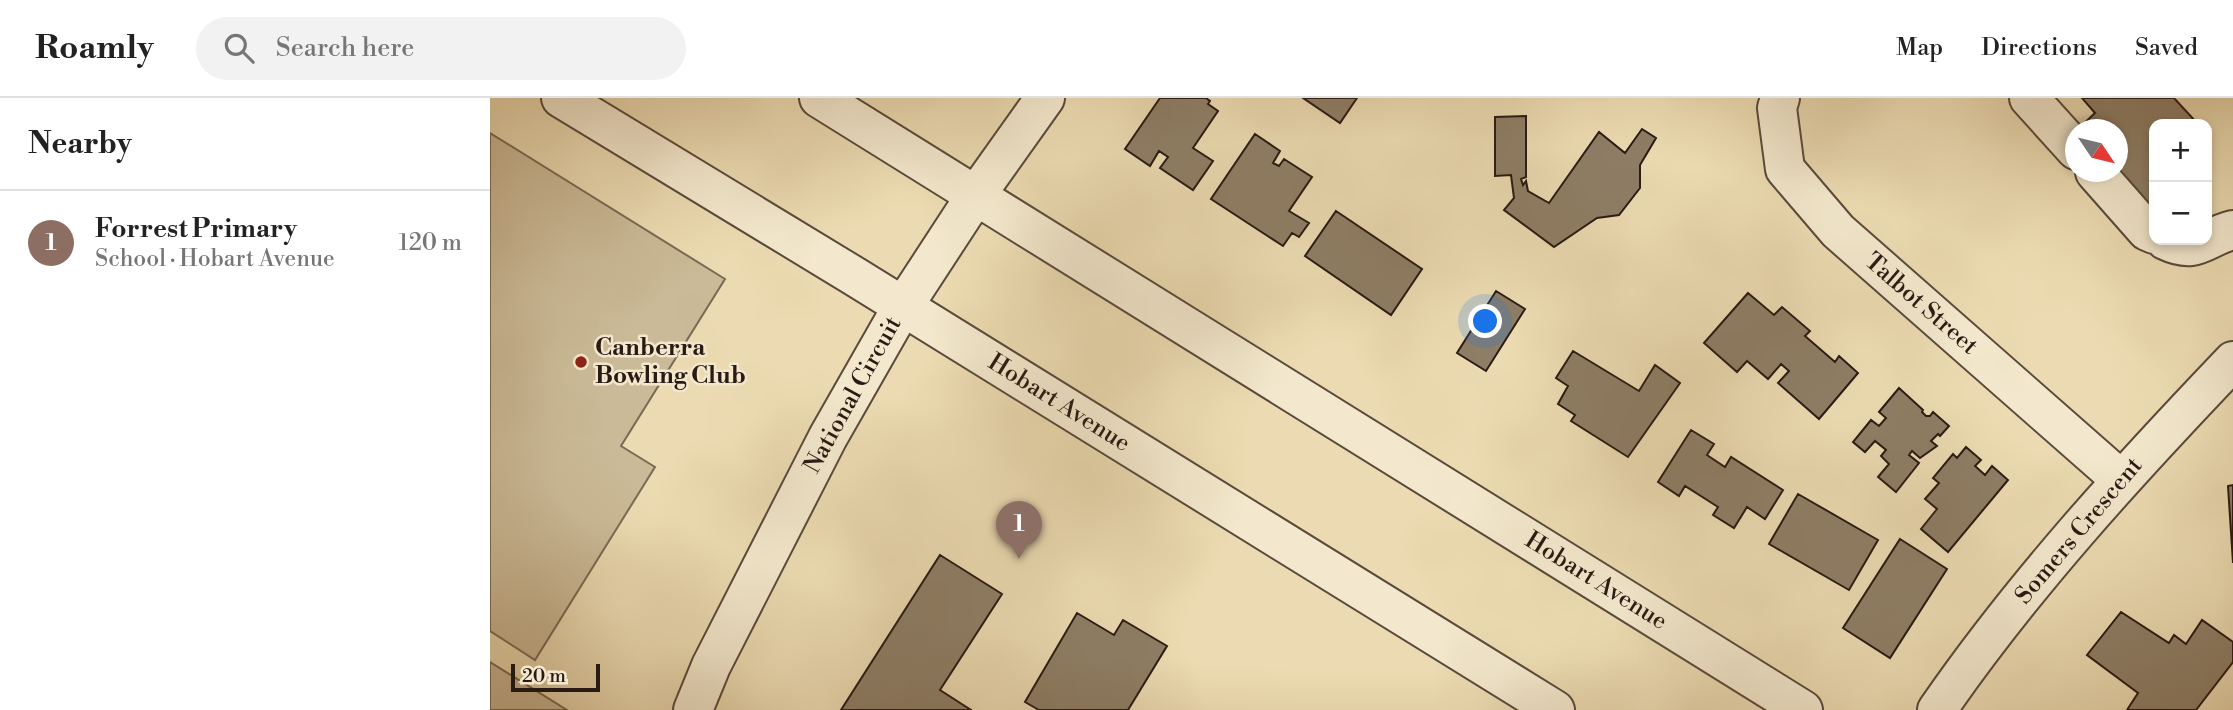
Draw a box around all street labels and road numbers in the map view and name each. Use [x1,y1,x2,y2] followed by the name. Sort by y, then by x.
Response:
[1858,247,1984,362] street label: Talbot Street
[798,311,909,479] street label: National Circuit
[982,347,1136,459] street label: Hobart Avenue
[2009,451,2149,611] street label: Somers Crescent
[1519,525,1673,637] street label: Hobart Avenue

